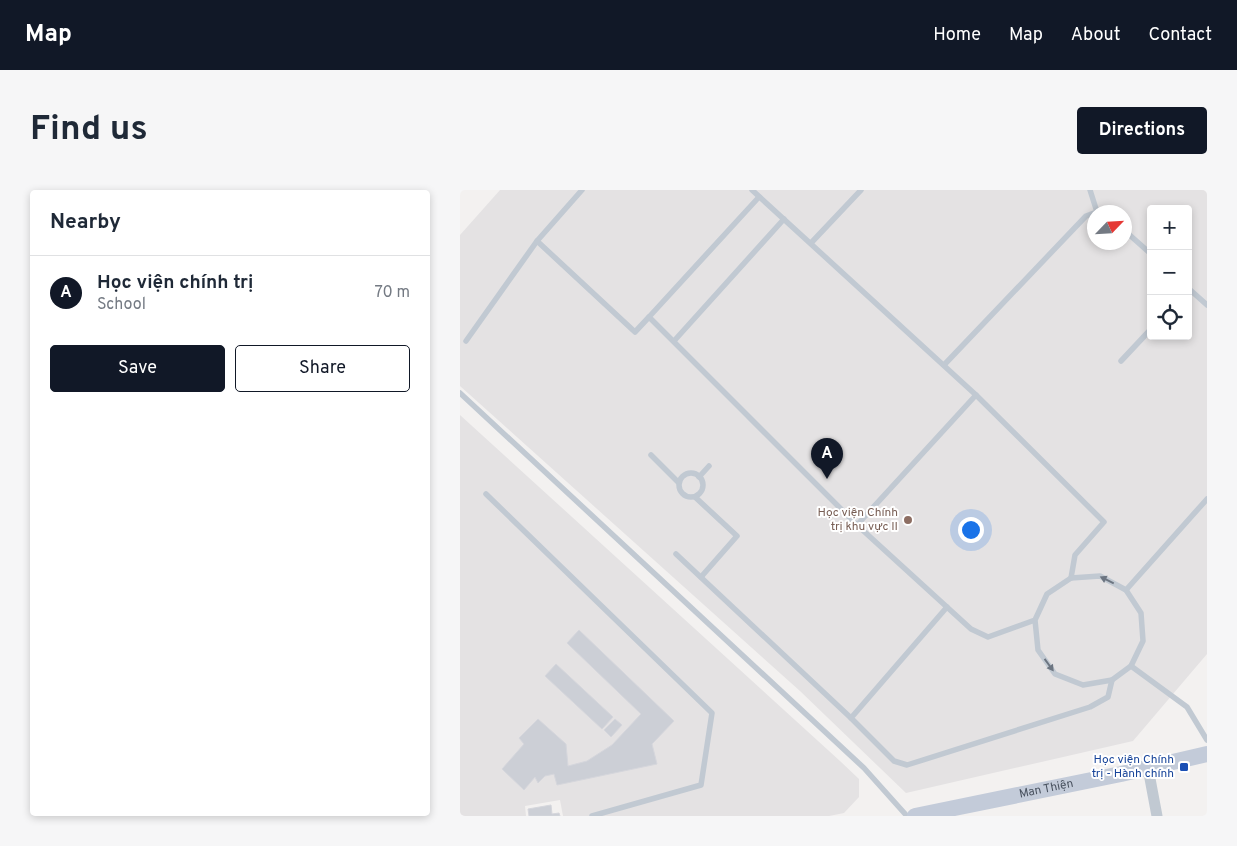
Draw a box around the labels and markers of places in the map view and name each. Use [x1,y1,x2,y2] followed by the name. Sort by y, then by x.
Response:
[811,438,843,479] pin: A
[817,505,898,535] place label: Học viện Chính trị khu vực II
[902,514,914,526] marker: Học viện Chính trị khu vực II
[1092,752,1174,782] place label: Học viện Chính trị - Hành chính
[1178,761,1190,773] marker: Học viện Chính trị - Hành chính

